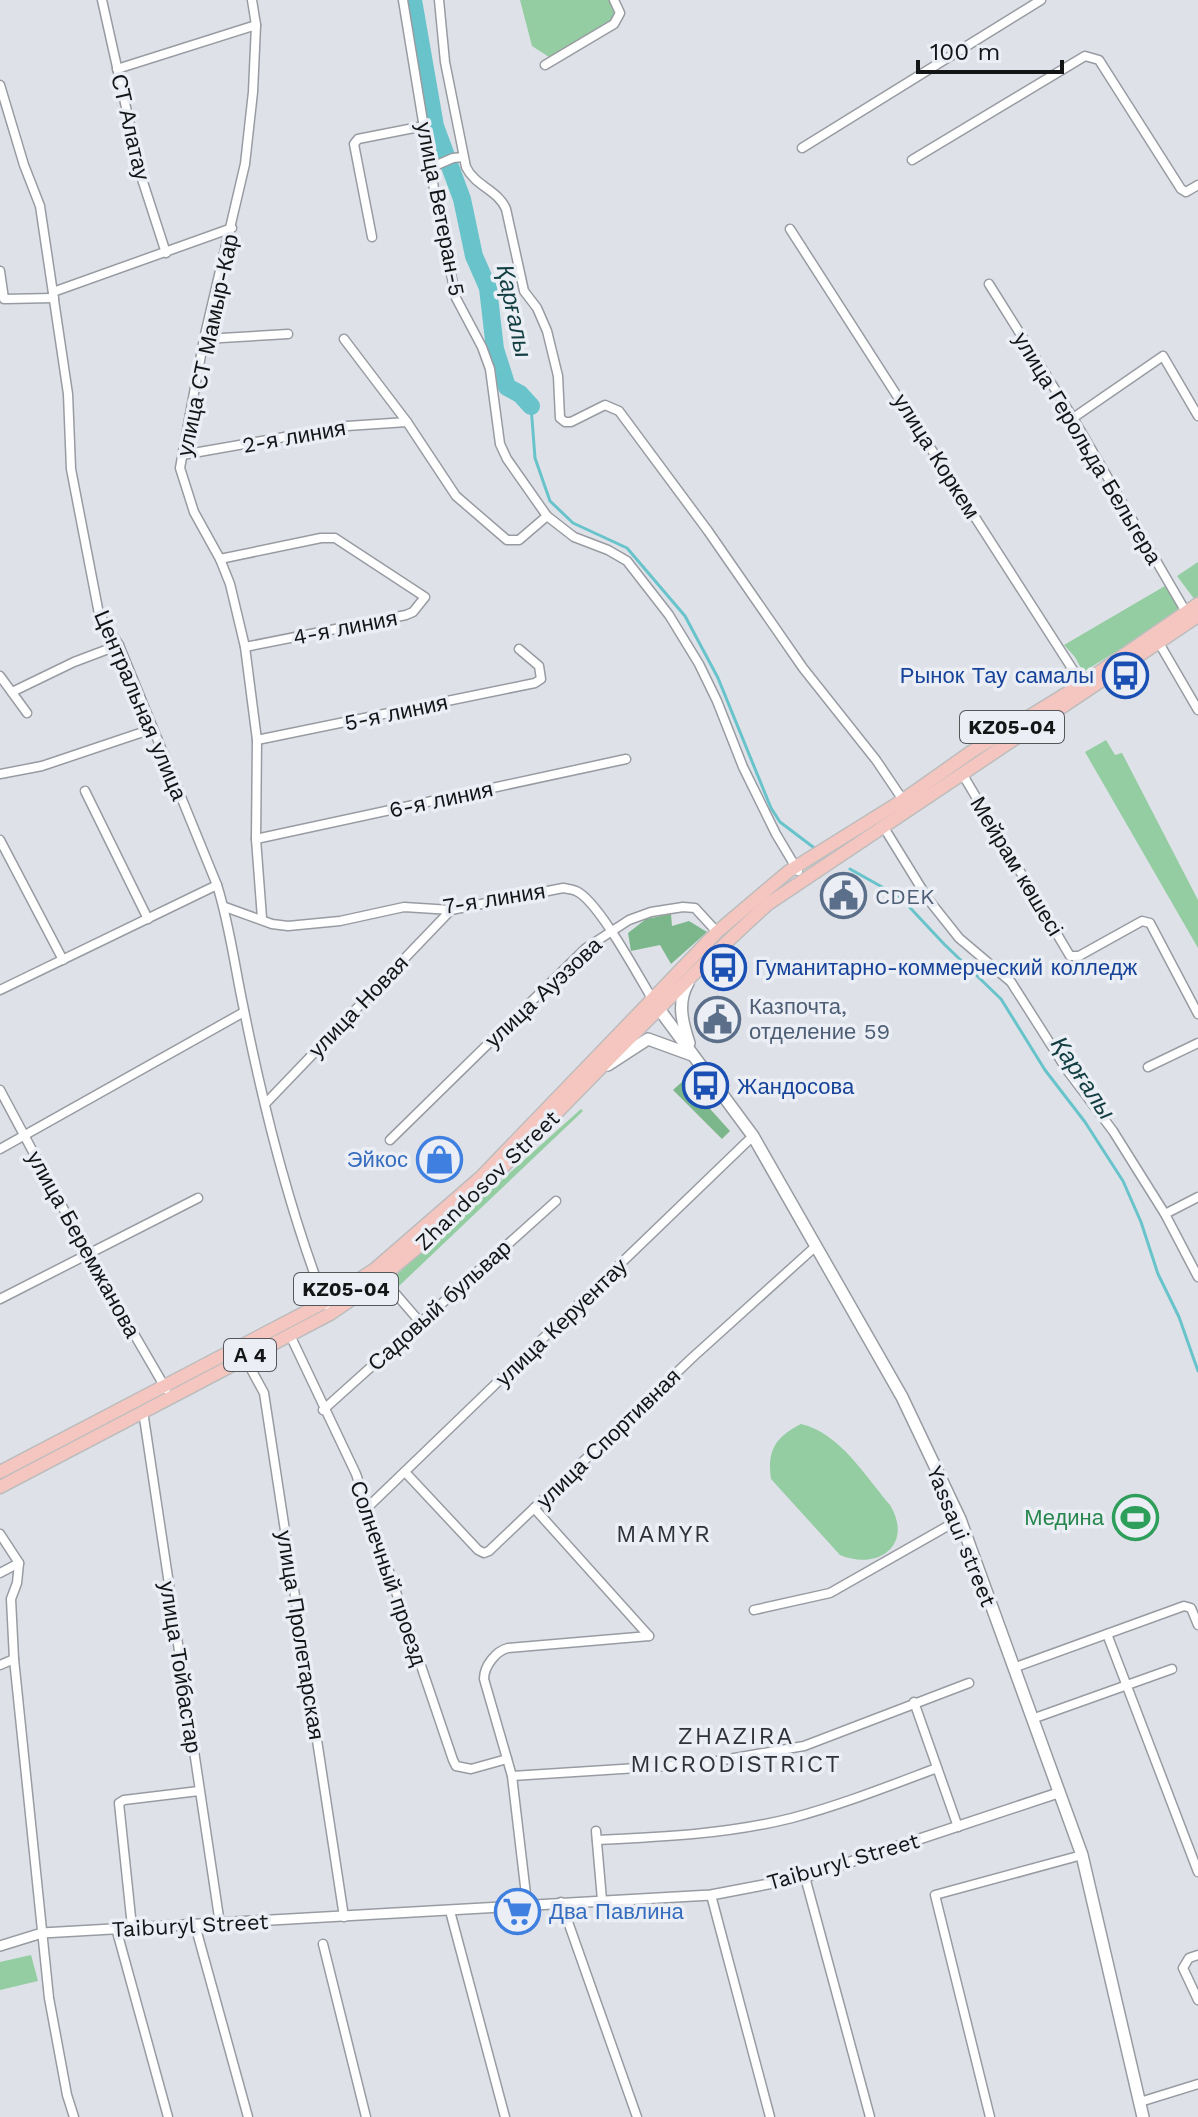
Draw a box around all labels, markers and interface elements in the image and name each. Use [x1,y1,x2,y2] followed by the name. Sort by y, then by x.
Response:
[918,24,1062,74] scale bar
[930,38,1000,66] text: 100 m
[106,72,155,183] street label: СТ Алатау
[411,120,470,298] street label: улица Ветеран-5
[172,232,243,459] street label: улица СТ Мамыр-Кар
[491,262,538,360] water label: Қарғалы
[1008,328,1167,569] street label: улица Герольда Бельгера
[888,389,985,523] street label: улица Коркем
[240,415,348,458] street label: 2-я линия
[291,605,399,650] street label: 4-я линия
[89,607,192,805] street label: Центральная улица
[1101,651,1149,699] bus stop icon: Рынок Тау самалы
[900,663,1094,688] place label: Рынок Тау самалы
[342,689,450,736] street label: 5-я линия
[960,711,1064,743] road number: KZ05-04
[387,776,495,823] street label: 6-я линия
[965,792,1068,940] street label: Мейрам көшесі
[820,872,868,920] public building icon: CDEK
[441,878,547,919] street label: 7-я линия
[875,884,934,909] place label: CDEK
[480,932,607,1053] street label: улица Ауэзова
[700,943,748,991] bus stop icon: Гуманитарно-коммерческий колледж
[304,950,413,1062] street label: улица Новая
[755,955,1138,980] place label: Гуманитарно-коммерческий колледж
[749,994,890,1044] place label: Казпочта, отделение 59
[694,995,742,1043] public building icon: Казпочта, отделение 59
[1045,1031,1121,1125] water label: Қарғалы
[682,1062,730,1110] bus stop icon: Жандосова
[737,1074,855,1099] place label: Жандосова
[410,1105,564,1255] street label: Zhandosov Street
[415,1135,463,1183] shop icon: Эйкос
[22,1147,146,1342] street label: улица Беремжанова
[347,1147,408,1172] place label: Эйкос
[363,1235,516,1376] street label: Садовый бульвар
[490,1253,632,1391] street label: улица Керуентау
[294,1273,398,1305] road number: KZ05-04
[224,1339,276,1371] road number: А 4
[531,1363,685,1513] street label: улица Спортивная
[922,1462,1001,1610] street label: Yassaui street
[345,1477,432,1669] street label: Солнечный проезд
[1111,1493,1159,1541] sports icon: Медина
[1024,1505,1105,1530] place label: Медина
[616,1520,712,1548] district label: MAMYR
[272,1529,329,1742] street label: улица Пролетарская
[155,1579,206,1755] street label: улица Тойбастар
[630,1722,842,1778] district label: ZHAZIRA MICRODISTRICT
[764,1828,922,1895] street label: Taiburyl Street
[494,1887,542,1935] supermarket icon: Два Павлина
[549,1899,685,1924] place label: Два Павлина
[111,1909,269,1942] street label: Taiburyl Street

